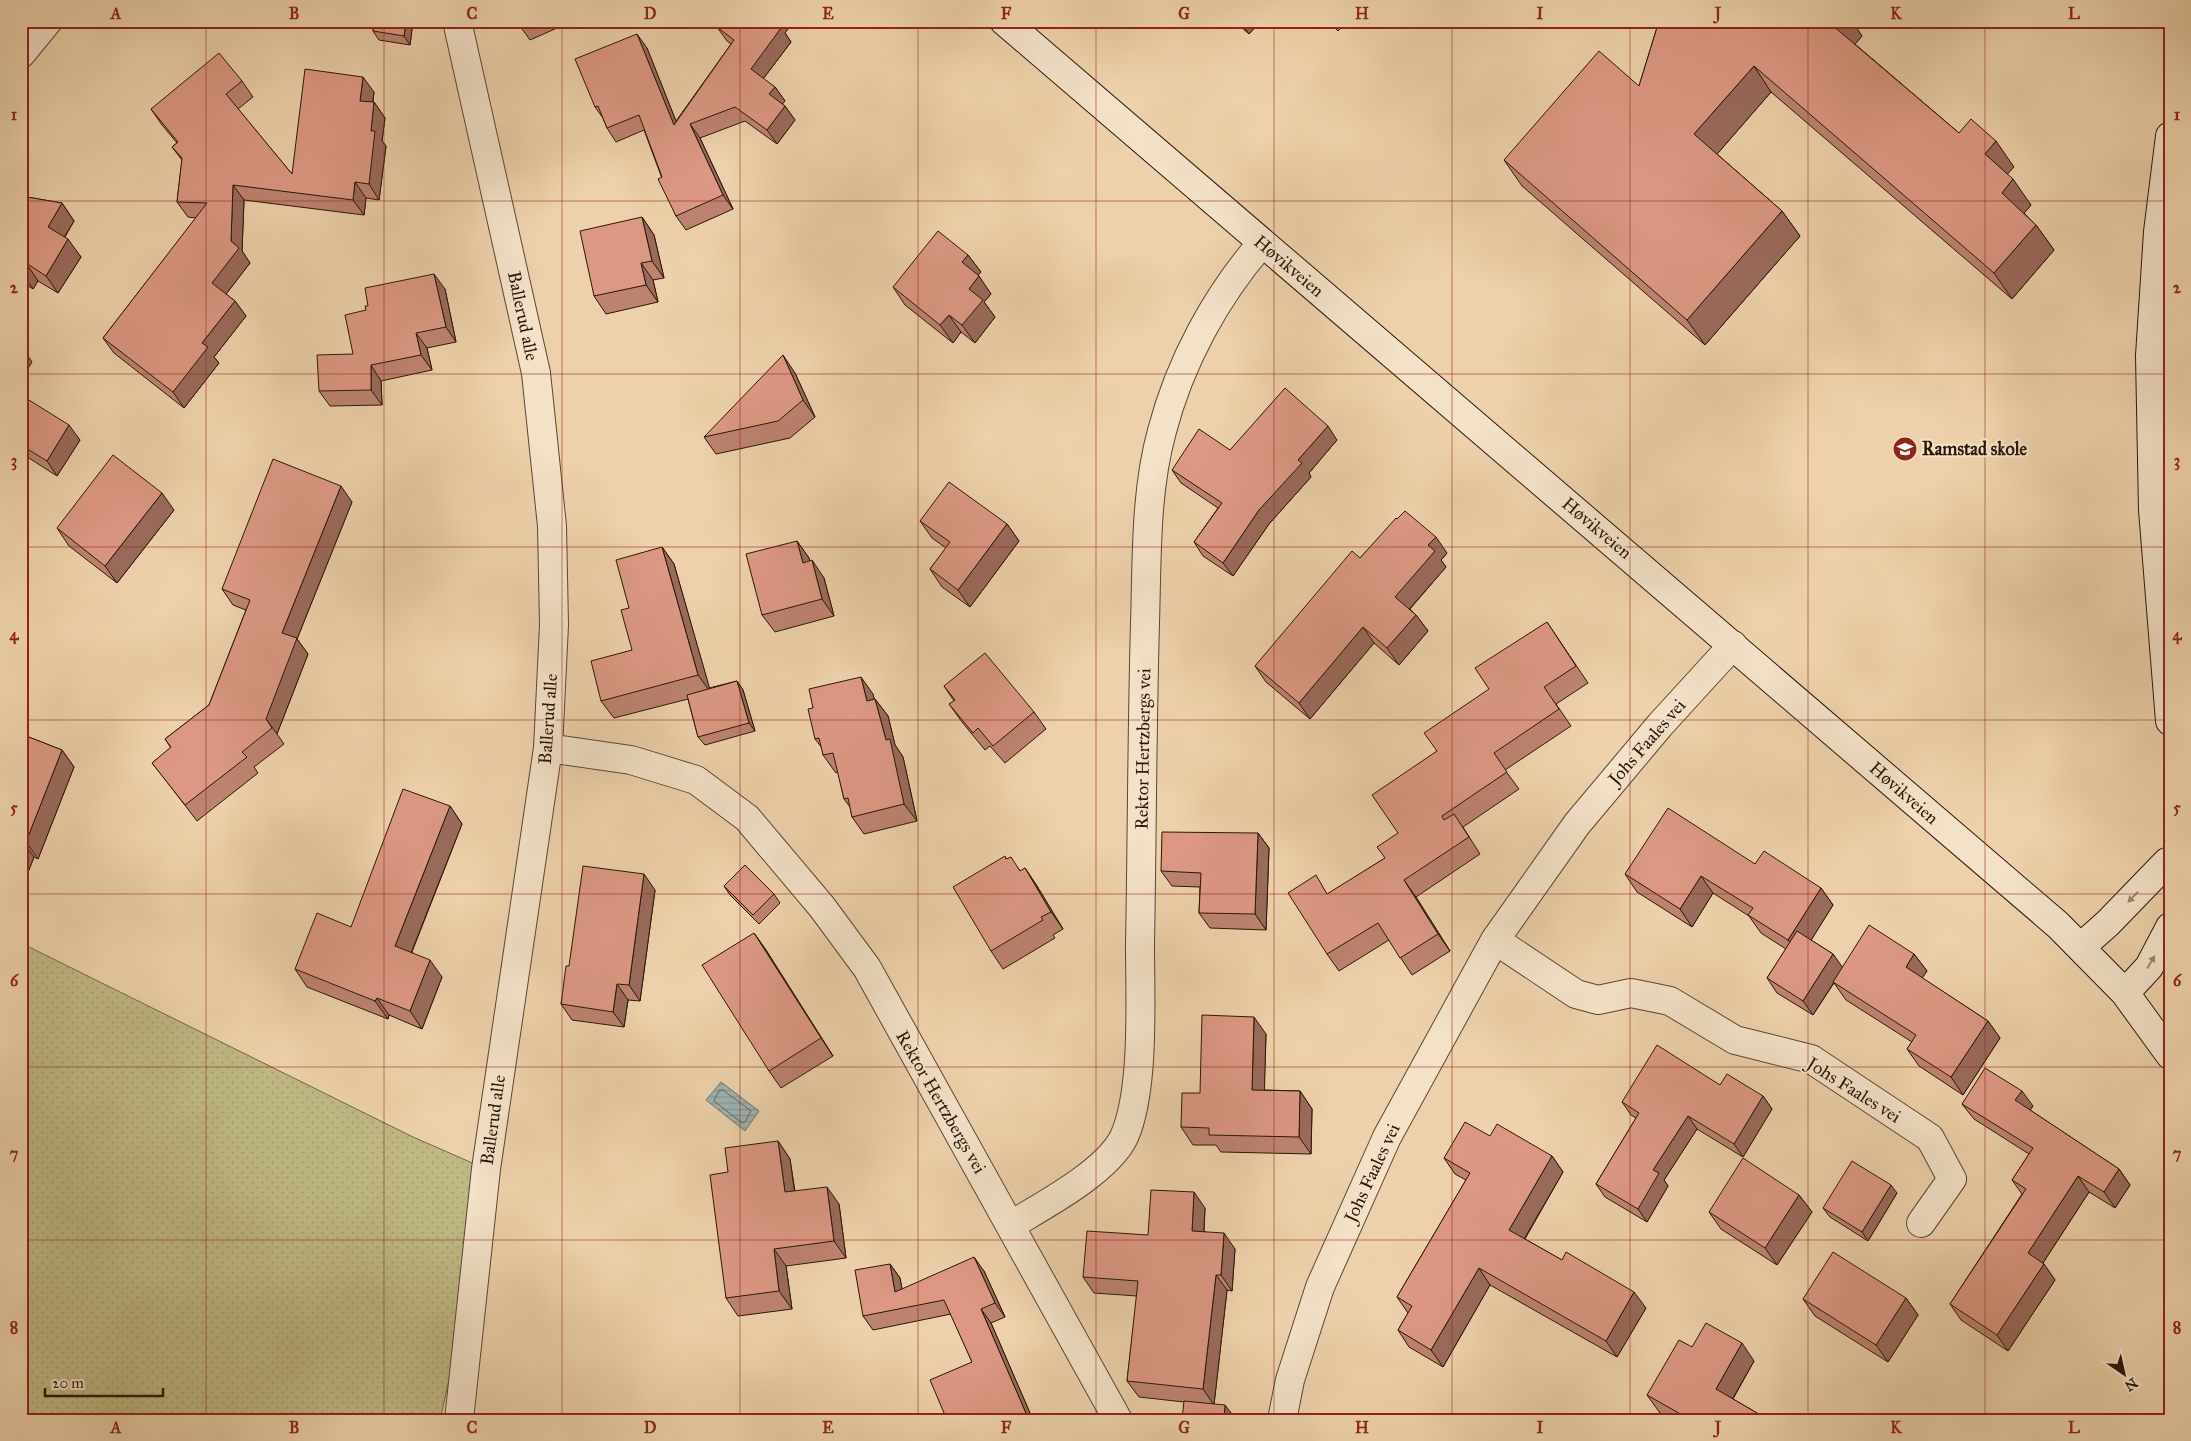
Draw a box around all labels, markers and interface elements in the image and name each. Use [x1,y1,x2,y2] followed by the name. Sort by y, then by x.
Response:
[110,4,122,23] text: A
[289,4,299,23] text: B
[467,4,478,23] text: C
[644,4,657,23] text: D
[822,4,834,23] text: E
[1001,4,1012,23] text: F
[1178,4,1190,23] text: G
[1355,4,1369,23] text: H
[1537,4,1544,23] text: I
[1713,4,1722,24] text: J
[1890,4,1902,23] text: K
[2068,4,2080,23] text: L
[11,105,18,124] text: 1
[2174,105,2181,124] text: 1
[1250,230,1329,302] street label: Høvikveien
[503,269,543,363] street label: Ballerud alle
[10,278,19,297] text: 2
[2173,278,2182,297] text: 2
[1892,436,1918,462] school or university icon: Ramstad skole
[1922,438,2027,460] place label: Ramstad skole
[11,451,17,471] text: 3
[2174,451,2180,471] text: 3
[1558,492,1637,564] street label: Høvikveien
[10,625,20,645] text: 4
[2173,625,2183,645] text: 4
[1131,668,1156,830] street label: Rektor Hertzbergs vei
[534,673,562,765] street label: Ballerud alle
[1602,695,1691,792] street label: Johs Faales vei
[1865,757,1943,829] street label: Høvikveien
[10,798,18,817] text: 5
[2173,798,2181,817] text: 5
[2127,891,2139,903] one-way arrow
[2146,956,2155,969] one-way arrow
[10,971,19,990] text: 6
[2173,971,2182,990] text: 6
[890,1027,991,1178] street label: Rektor Hertzbergs vei
[1801,1051,1905,1128] street label: Johs Faales vei
[476,1074,510,1166] street label: Ballerud alle
[1339,1120,1405,1228] street label: Johs Faales vei
[10,1144,19,1163] text: 7
[2173,1144,2182,1163] text: 7
[10,1318,18,1337] text: 8
[2173,1318,2181,1337] text: 8
[2098,1348,2148,1398] north arrow
[45,1366,162,1398] scale bar
[52,1374,84,1392] text: 20 m
[2121,1374,2141,1395] text: N
[110,1418,122,1437] text: A
[289,1418,299,1437] text: B
[467,1418,478,1437] text: C
[644,1418,657,1437] text: D
[822,1418,834,1437] text: E
[1001,1418,1012,1437] text: F
[1178,1418,1190,1437] text: G
[1355,1418,1369,1437] text: H
[1537,1418,1544,1437] text: I
[1713,1418,1722,1438] text: J
[1890,1418,1902,1437] text: K
[2068,1418,2080,1437] text: L

